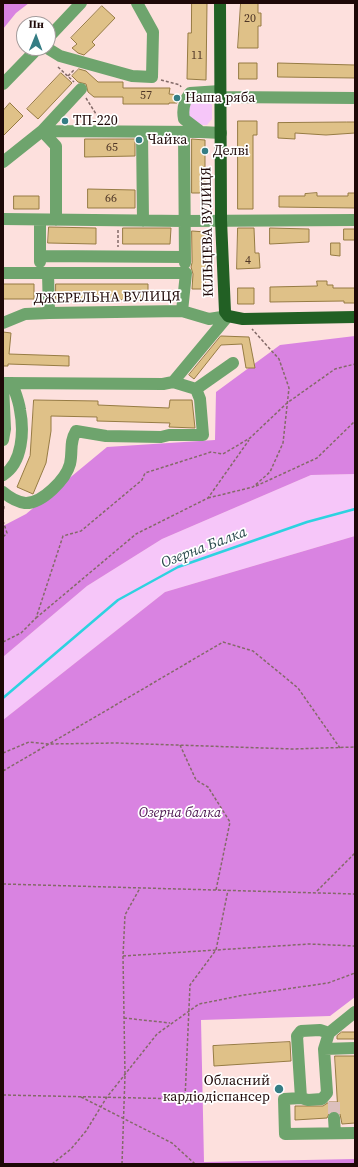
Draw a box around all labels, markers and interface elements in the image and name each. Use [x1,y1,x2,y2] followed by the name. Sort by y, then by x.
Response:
[244,12,256,26] house number: 20
[16,16,56,56] north arrow
[28,17,44,32] text: Пн
[191,49,203,63] house number: 11
[140,89,152,103] house number: 57
[185,90,255,106] place label: Наша ряба
[172,93,182,103] marker: Наша ряба
[73,113,118,129] place label: ТП-220
[60,116,70,126] marker: ТП-220
[147,132,187,148] place label: Чайка
[134,135,144,145] marker: Чайка
[106,141,118,155] house number: 65
[213,143,249,159] place label: Делві
[200,146,210,156] marker: Делві
[198,167,218,297] street label: КІЛЬЦЕВА ВУЛИЦЯ
[105,192,117,206] house number: 66
[245,254,251,268] house number: 4
[33,288,181,308] street label: ДЖЕРЕЛЬНА ВУЛИЦЯ
[159,523,249,573] water label: Озерна Балка
[139,805,221,821] park label: Озерна балка
[163,1073,270,1106] place label: Обласний кардіодіспансер
[273,1083,285,1095] marker: Обласний кардіодіспансер

